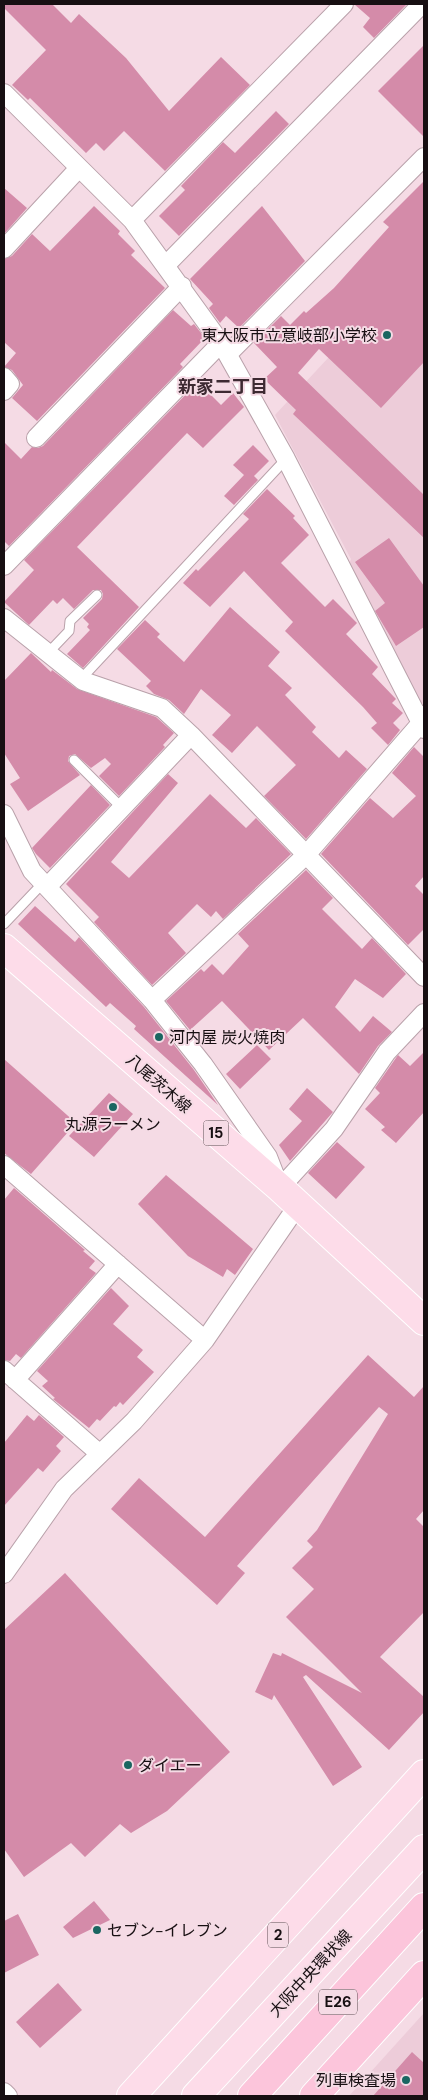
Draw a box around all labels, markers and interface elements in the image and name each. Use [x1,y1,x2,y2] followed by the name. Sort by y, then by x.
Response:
[201,325,377,346] place label: 東大阪市立意岐部小学校
[381,329,393,341] marker: 東大阪市立意岐部小学校
[178,375,268,399] district label: 新家二丁目
[169,1027,285,1048] place label: 河内屋 炭火焼肉
[153,1031,165,1043] marker: 河内屋 炭火焼肉
[122,1049,196,1118] street label: 八尾茨木線
[107,1101,119,1113] marker: 丸源ラーメン
[65,1114,161,1135] place label: 丸源ラーメン
[204,1120,228,1146] road number: 15
[138,1755,202,1776] place label: ダイエー
[122,1759,134,1771] marker: ダイエー
[107,1920,228,1941] place label: セブン-イレブン
[268,1922,288,1948] road number: 2
[91,1924,103,1936] marker: セブン-イレブン
[264,1925,356,2021] street label: 大阪中央環状線
[319,1990,357,2014] road number: E26
[316,2070,396,2091] place label: 列車検査場
[400,2074,412,2086] marker: 列車検査場

